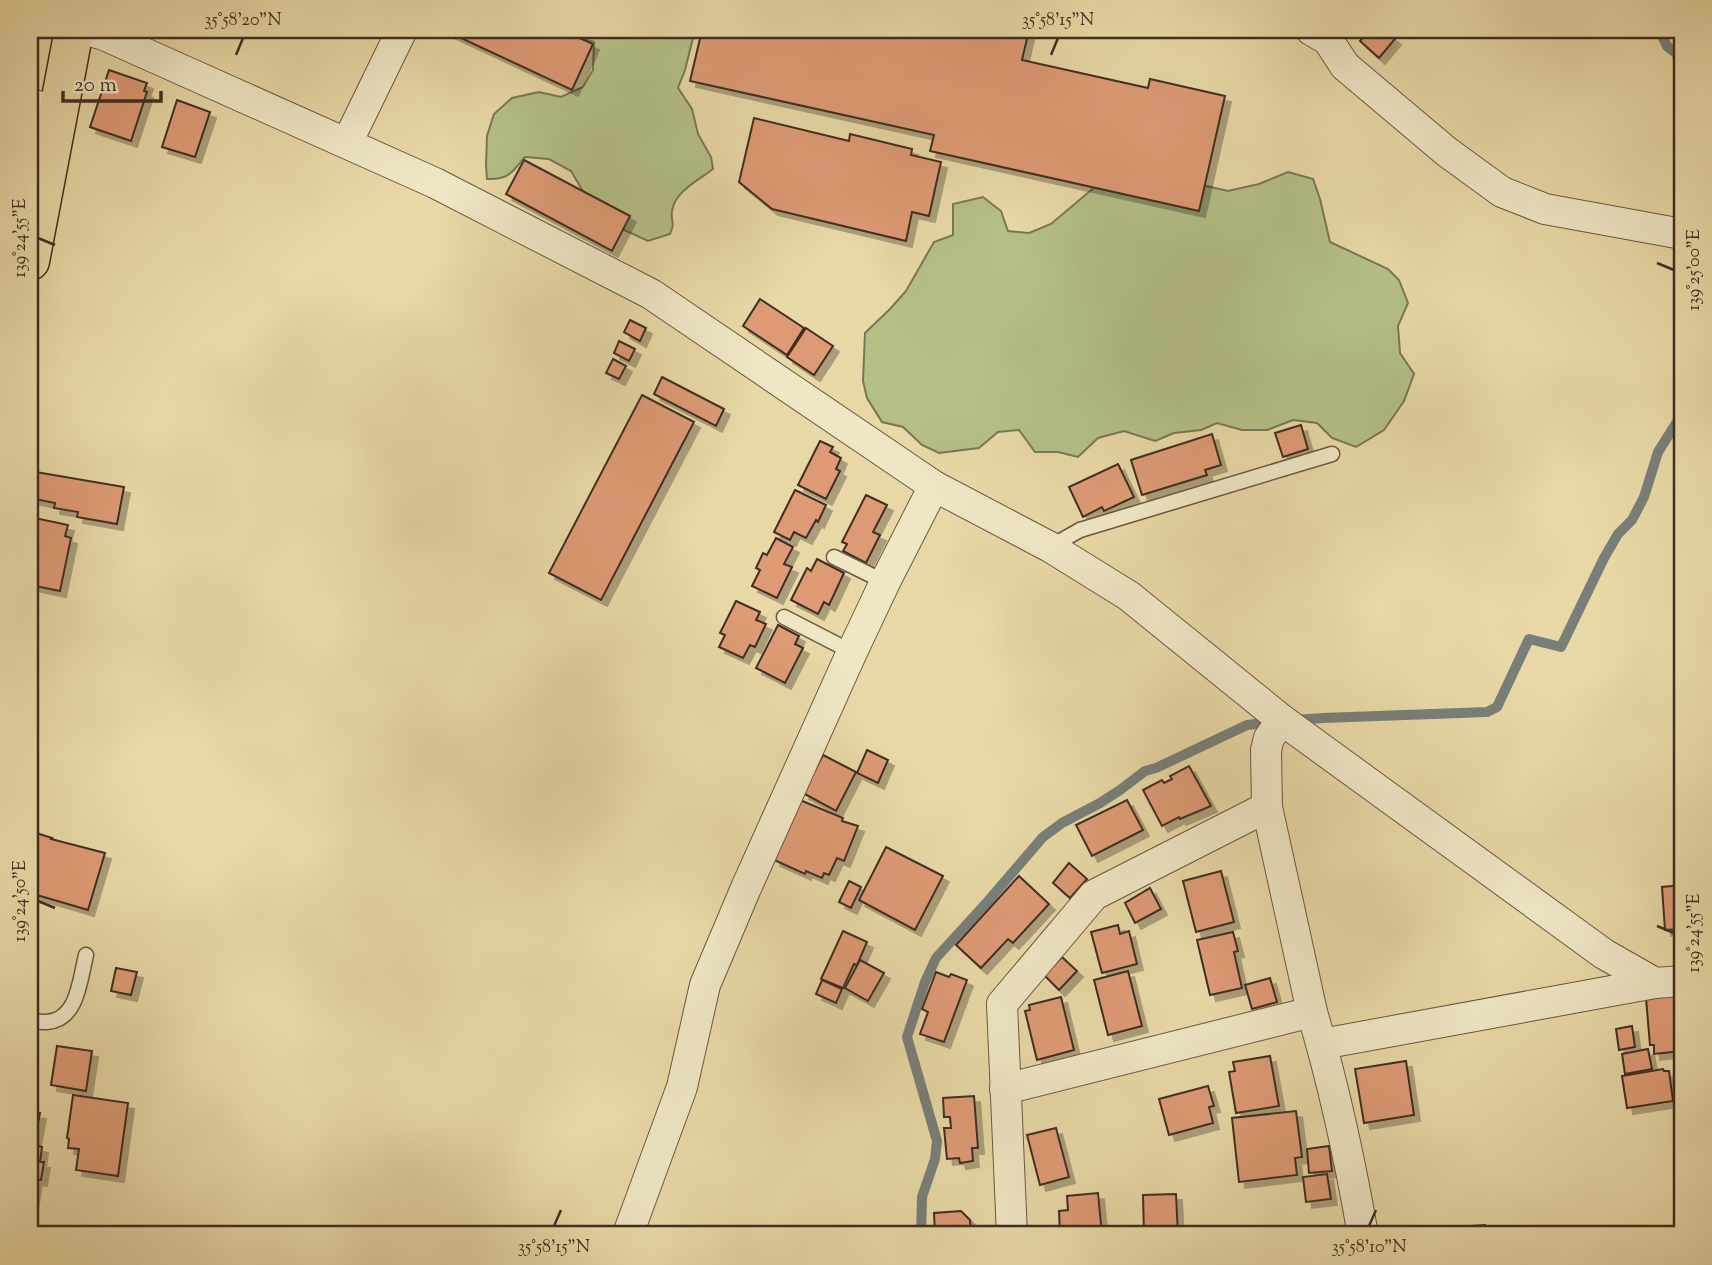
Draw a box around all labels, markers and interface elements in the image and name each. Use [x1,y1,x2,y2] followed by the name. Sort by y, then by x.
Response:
[204,8,282,34] text: 35°58'20"N
[1022,8,1094,34] text: 35°58'15"N
[63,60,161,104] scale bar
[74,71,117,101] text: 20 m
[8,198,34,278] text: 139°24'55"E
[1682,229,1708,311] text: 139°25'00"E
[8,860,34,942] text: 139°24'50"E
[1682,893,1708,973] text: 139°24'55"E
[518,1235,590,1261] text: 35°58'15"N
[1331,1235,1407,1261] text: 35°58'10"N

